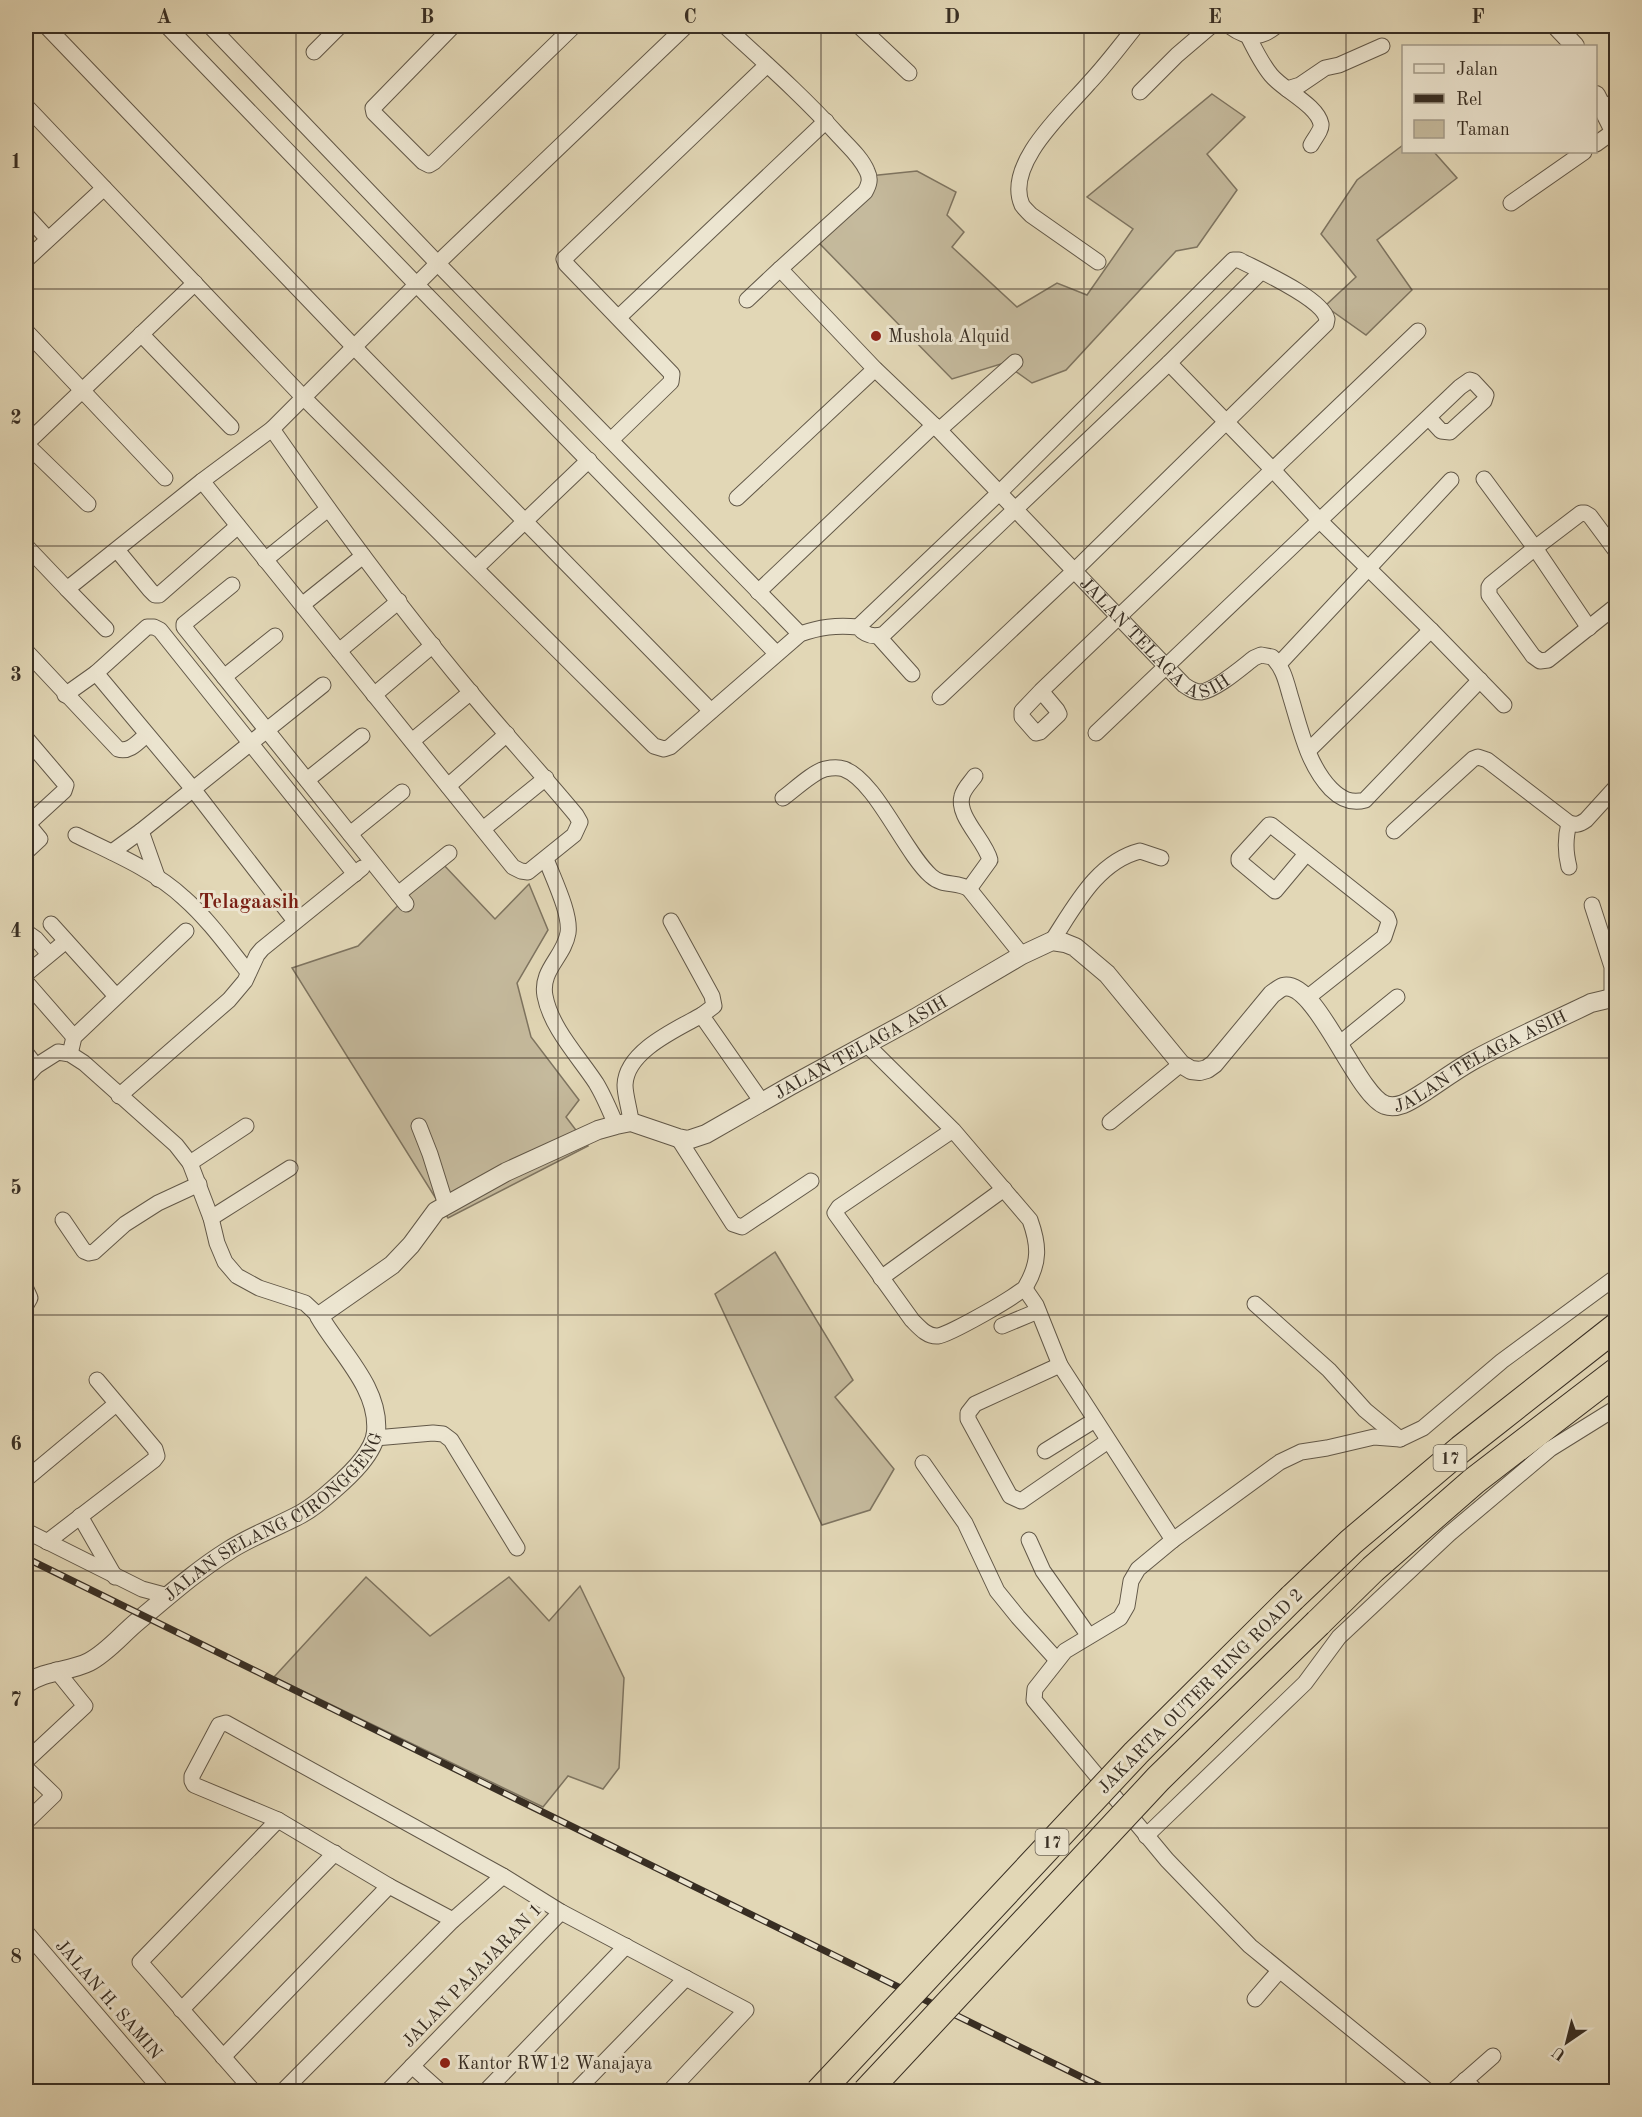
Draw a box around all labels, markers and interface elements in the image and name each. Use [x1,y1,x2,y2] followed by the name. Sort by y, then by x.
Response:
[156,8,172,28] text: A
[420,8,434,28] text: B
[683,8,697,28] text: C
[944,8,960,28] text: D
[1208,8,1222,28] text: E
[1471,8,1485,28] text: F
[1402,45,1597,153] legend
[1456,61,1498,79] text: Jalan
[1456,91,1482,109] text: Rel
[1456,121,1510,139] text: Taman
[10,153,22,173] text: 1
[888,328,1010,346] place label: Mushola Alquid
[869,329,883,343] marker: Mushola Alquid
[10,409,22,429] text: 2
[1076,574,1233,702] street label: JALAN TELAGA ASIH
[10,666,22,686] text: 3
[199,892,300,913] district label: Telagaasih
[10,922,22,942] text: 4
[771,993,951,1103] street label: JALAN TELAGA ASIH
[1392,1008,1570,1116] street label: JALAN TELAGA ASIH
[10,1178,22,1199] text: 5
[161,1430,386,1605] street label: JALAN SELANG CIRONGGENG
[10,1435,22,1455] text: 6
[1434,1445,1466,1471] road number: 17
[1095,1586,1307,1798] street label: JAKARTA OUTER RING ROAD 2
[10,1691,22,1711] text: 7
[1036,1829,1068,1855] road number: 17
[399,1900,546,2051] street label: JALAN PAJAJARAN 1
[52,1936,165,2063] street label: JALAN H. SAMIN
[10,1948,22,1968] text: 8
[1537,2012,1597,2072] north arrow
[1550,2042,1569,2063] text: U
[457,2055,653,2073] place label: Kantor RW12 Wanajaya
[438,2056,452,2070] marker: Kantor RW12 Wanajaya

